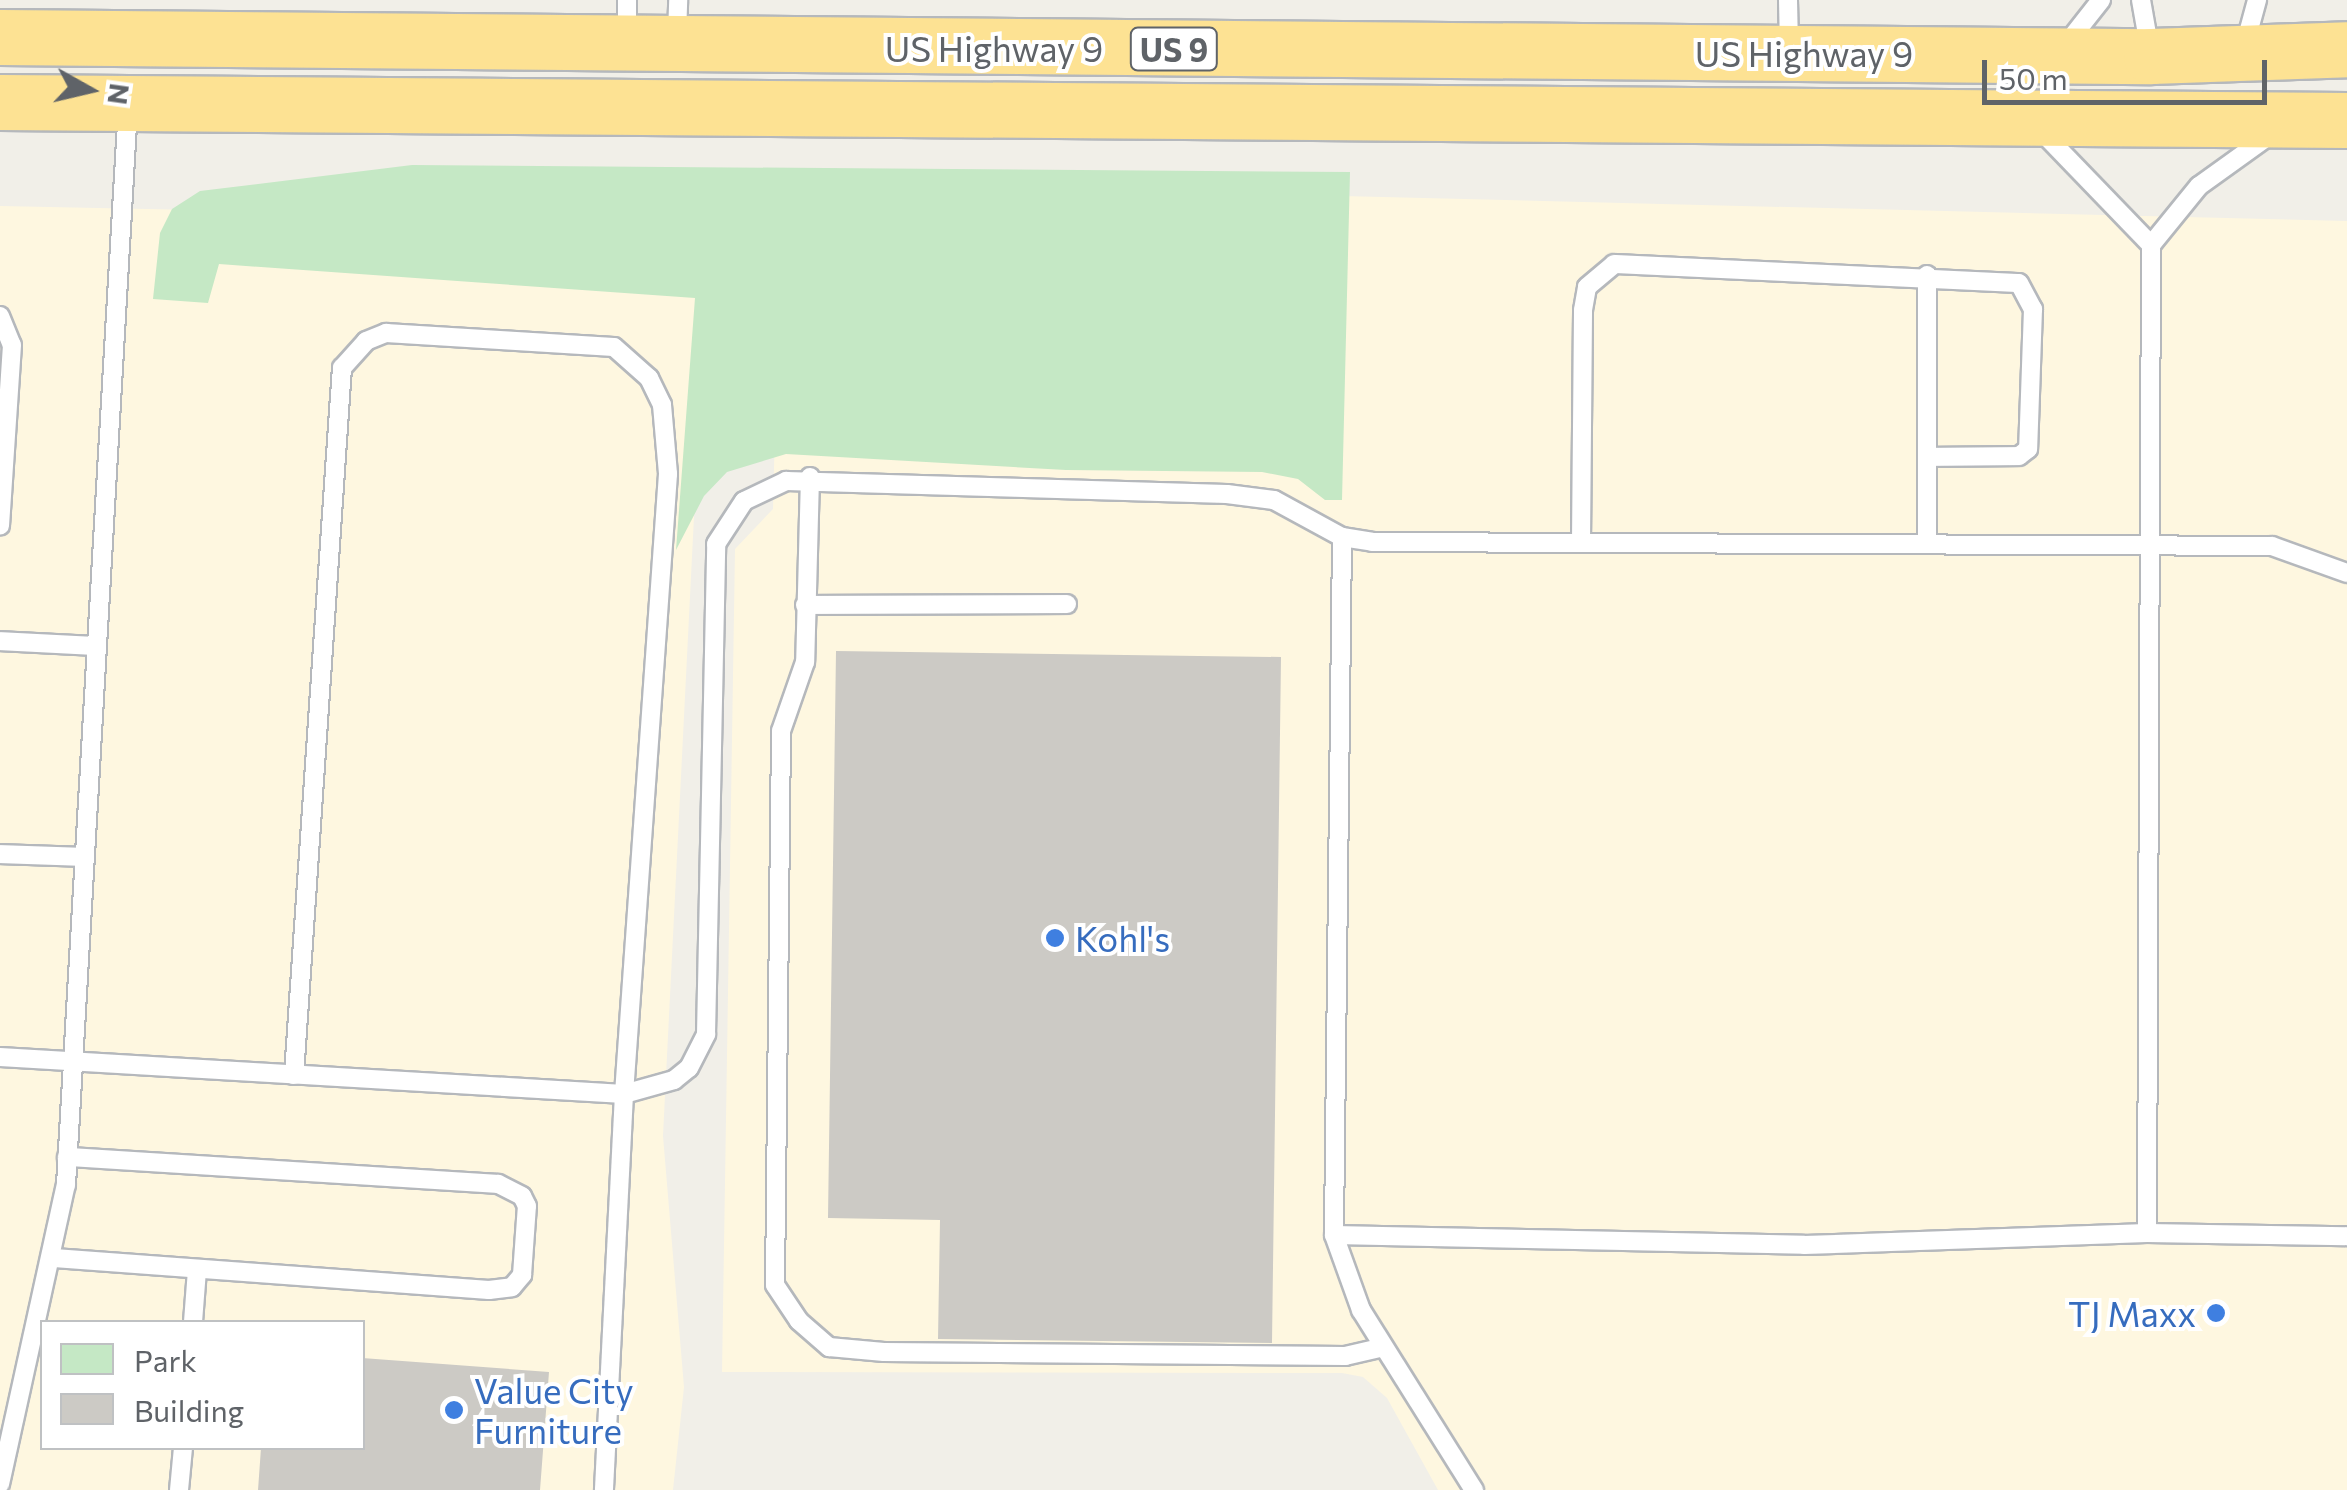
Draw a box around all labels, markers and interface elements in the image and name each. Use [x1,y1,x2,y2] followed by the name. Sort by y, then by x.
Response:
[1129,22,1219,76] road number: US 9
[885,27,1103,69] street label: US Highway 9
[1695,32,1913,74] street label: US Highway 9
[40,40,140,140] north arrow
[1987,40,2272,102] scale bar
[1999,59,2068,96] text: 50 m
[101,81,138,107] text: N
[1075,917,1170,959] place label: Kohl's
[1044,927,1066,949] marker: Kohl's
[2068,1292,2196,1334] place label: TJ Maxx
[2205,1302,2227,1324] marker: TJ Maxx
[40,1320,365,1450] legend
[134,1341,197,1378] text: Park
[474,1369,634,1451] place label: Value City Furniture
[134,1391,244,1428] text: Building
[443,1399,465,1421] marker: Value City Furniture

